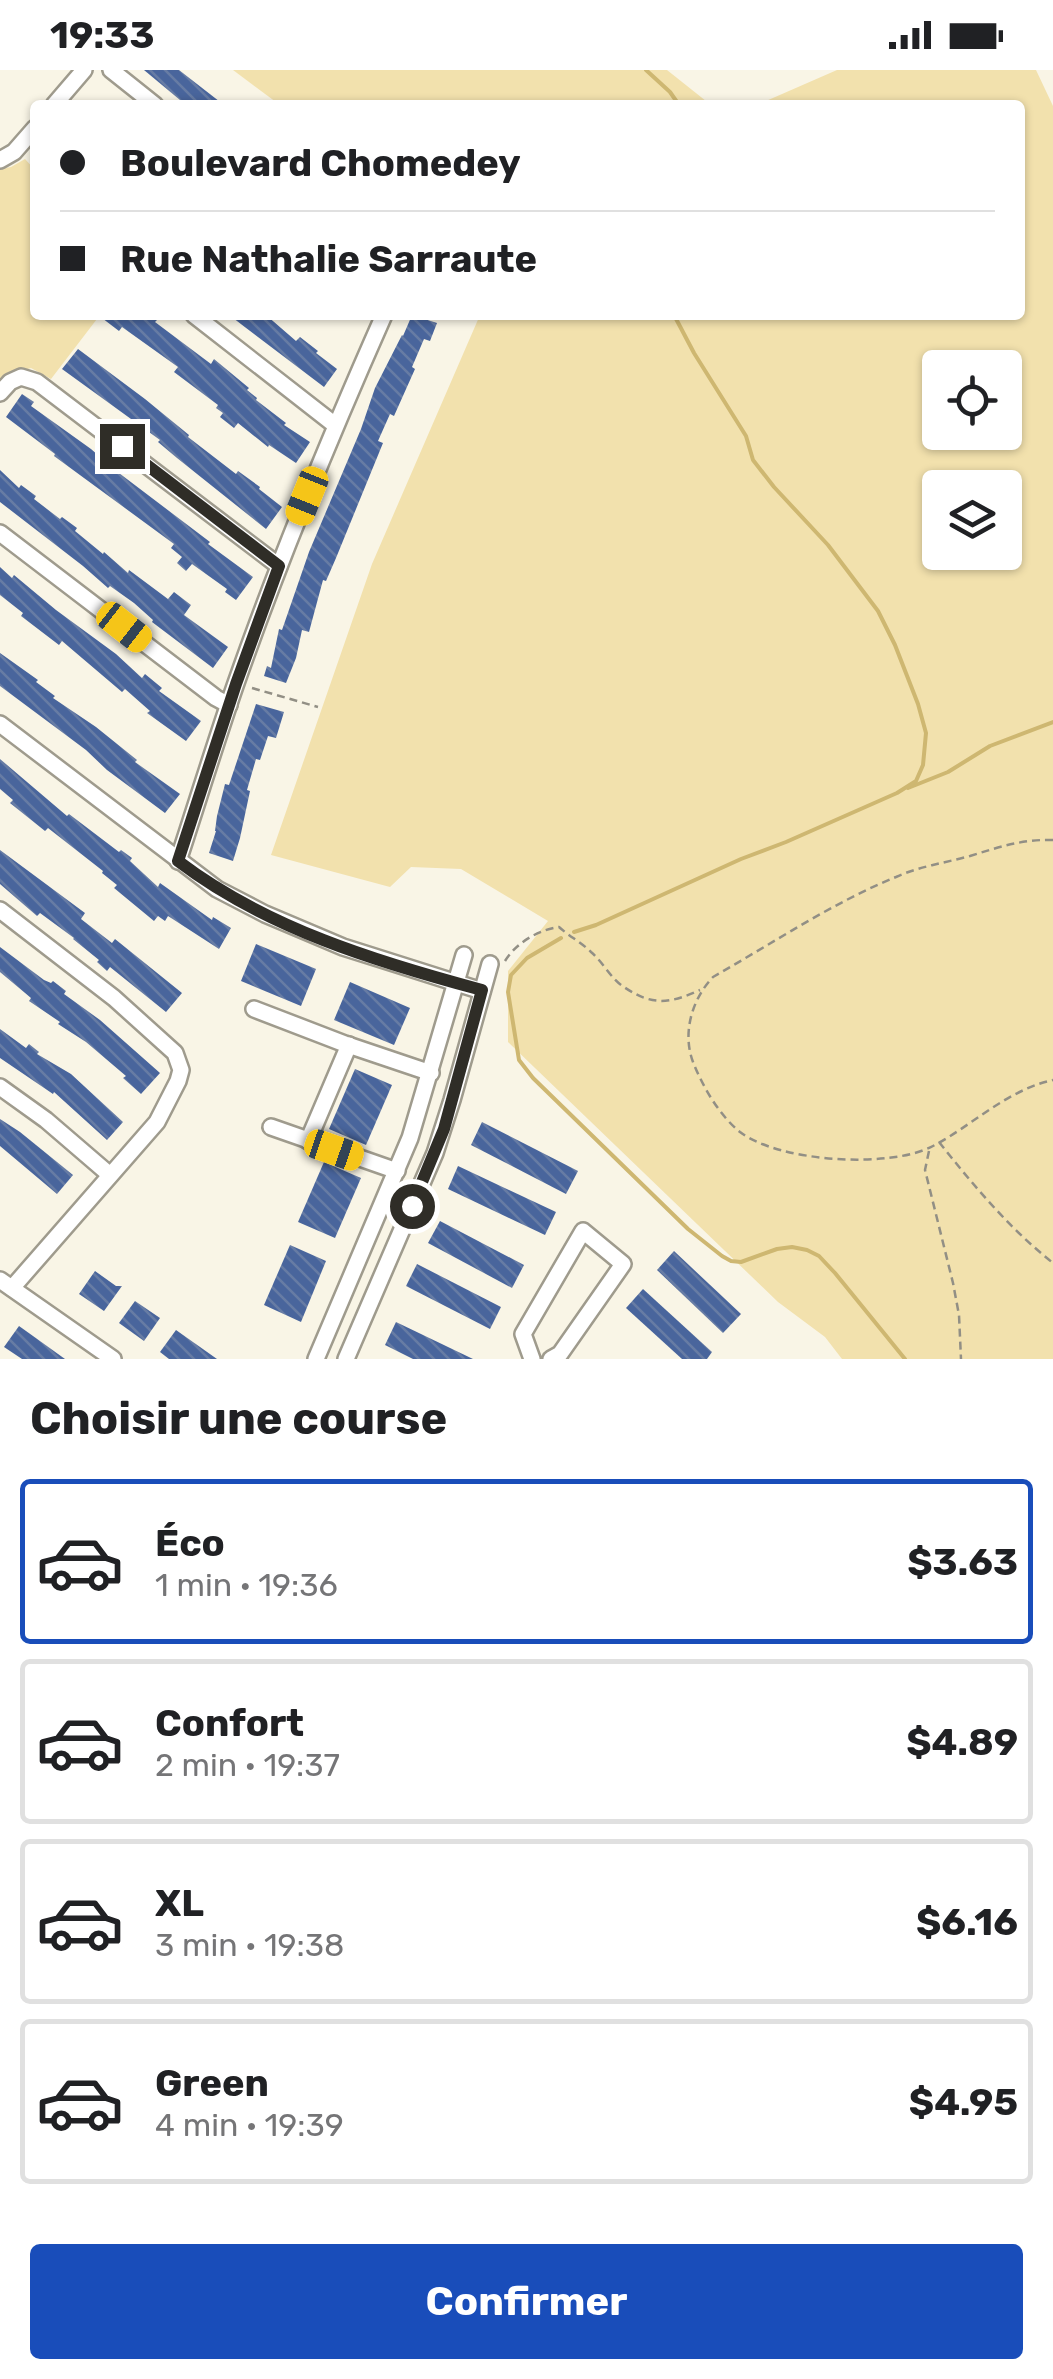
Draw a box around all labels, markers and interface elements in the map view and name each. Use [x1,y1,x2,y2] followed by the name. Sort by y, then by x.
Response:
[50,12,154,58] text: 19:33
[120,140,521,186] text: Boulevard Chomedey
[120,236,537,282] text: Rue Nathalie Sarraute
[922,350,1022,570] map controls
[922,350,1022,450] button: locate
[100,424,145,469] route end
[282,463,332,529] car
[922,470,1022,570] button: layers
[91,597,157,657] car
[301,1126,367,1174] car
[390,1184,435,1229] route start
[30,1392,447,1445] text: Choisir une course
[35,1517,125,1607] icon: car
[155,1520,225,1566] text: Éco
[907,1539,1018,1585] text: $3.63
[155,1566,338,1604] text: 1 min · 19:36
[35,1697,125,1787] icon: car
[155,1700,304,1746] text: Confort
[906,1719,1018,1765] text: $4.89
[155,1746,340,1784] text: 2 min · 19:37
[35,1877,125,1967] icon: car
[155,1880,204,1926] text: XL
[916,1899,1018,1945] text: $6.16
[155,1926,344,1964] text: 3 min · 19:38
[35,2057,125,2147] icon: car
[155,2060,269,2106] text: Green
[909,2079,1018,2125] text: $4.95
[155,2106,344,2144] text: 4 min · 19:39
[30,2244,1023,2359] button: Confirmer

